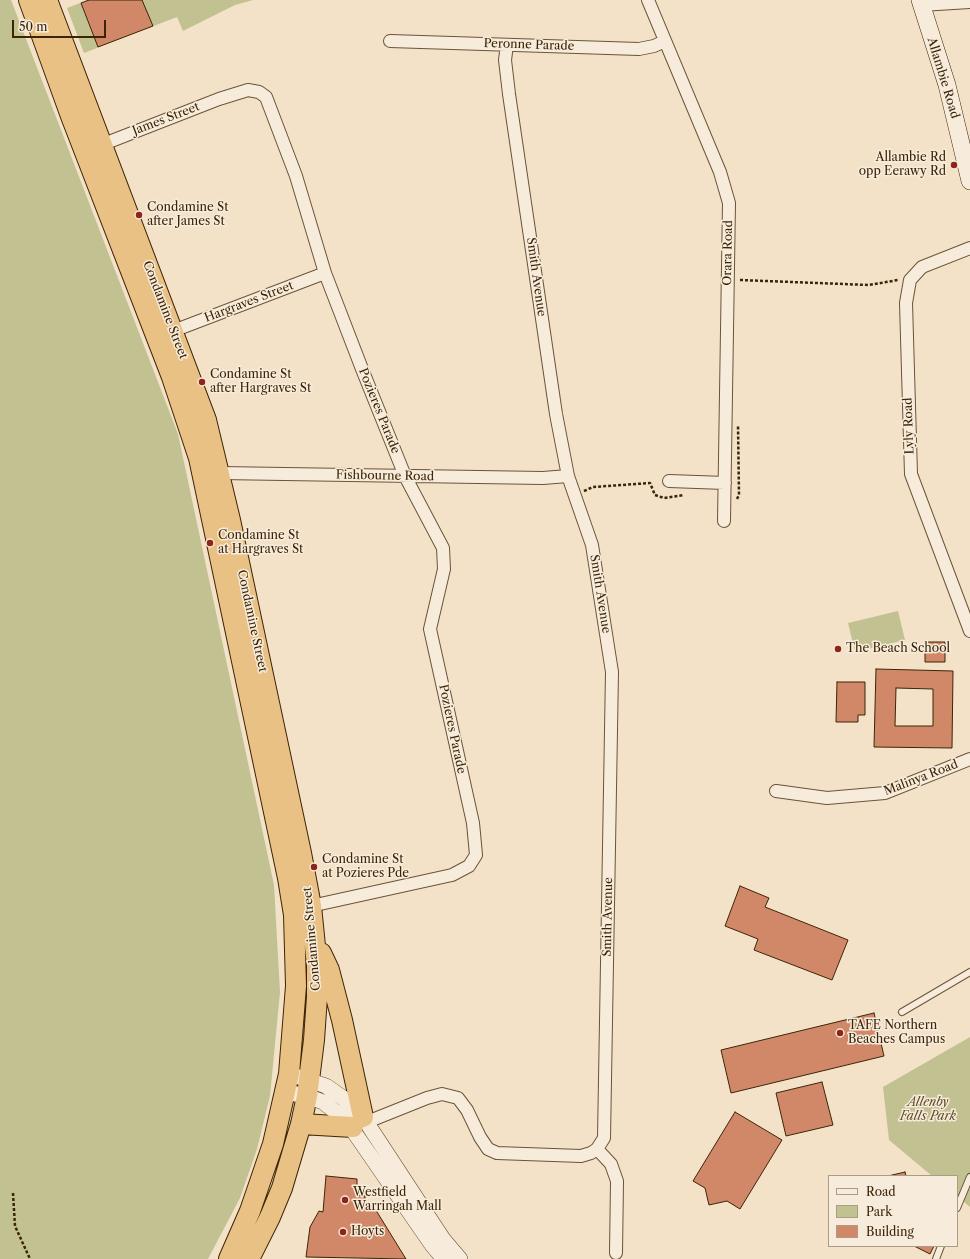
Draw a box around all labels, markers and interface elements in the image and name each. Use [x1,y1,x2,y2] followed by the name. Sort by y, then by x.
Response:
[14,12,108,38] scale bar
[19,19,48,34] text: 50 m
[483,36,575,54] street label: Peronne Parade
[924,36,962,120] street label: Allambie Road
[130,100,202,138] street label: James Street
[859,151,946,179] place label: Allambie Rd opp Eerawy Rd
[949,160,959,170] marker: Allambie Rd opp Eerawy Rd
[147,201,228,229] place label: Condamine St after James St
[134,210,144,220] marker: Condamine St after James St
[720,220,736,286] street label: Orara Road
[523,237,549,317] street label: Smith Avenue
[140,259,190,361] street label: Condamine Street
[202,278,296,326] street label: Hargraves Street
[355,366,403,456] street label: Pozieres Parade
[210,368,311,396] place label: Condamine St after Hargraves St
[197,377,207,387] marker: Condamine St after Hargraves St
[901,397,917,455] street label: Lyly Road
[336,468,434,484] street label: Fishbourne Road
[218,529,303,557] place label: Condamine St at Hargraves St
[205,538,215,548] marker: Condamine St at Hargraves St
[587,554,613,634] street label: Smith Avenue
[234,569,270,673] street label: Condamine Street
[846,642,950,656] place label: The Beach School
[833,644,843,654] marker: The Beach School
[435,683,469,775] street label: Pozieres Parade
[882,757,960,799] street label: Malinya Road
[322,853,409,881] place label: Condamine St at Pozieres Pde
[309,862,319,872] marker: Condamine St at Pozieres Pde
[600,877,616,957] street label: Smith Avenue
[300,887,324,991] street label: Condamine Street
[848,1019,945,1047] place label: TAFE Northern Beaches Campus
[835,1028,845,1038] marker: TAFE Northern Beaches Campus
[900,1096,956,1124] park label: Allenby Falls Park
[828,1175,958,1247] legend
[866,1184,896,1199] text: Road
[353,1186,441,1214] place label: Westfield Warringah Mall
[340,1195,350,1205] marker: Westfield Warringah Mall
[866,1204,892,1219] text: Park
[866,1224,914,1239] text: Building
[351,1225,384,1239] place label: Hoyts
[338,1227,348,1237] marker: Hoyts

